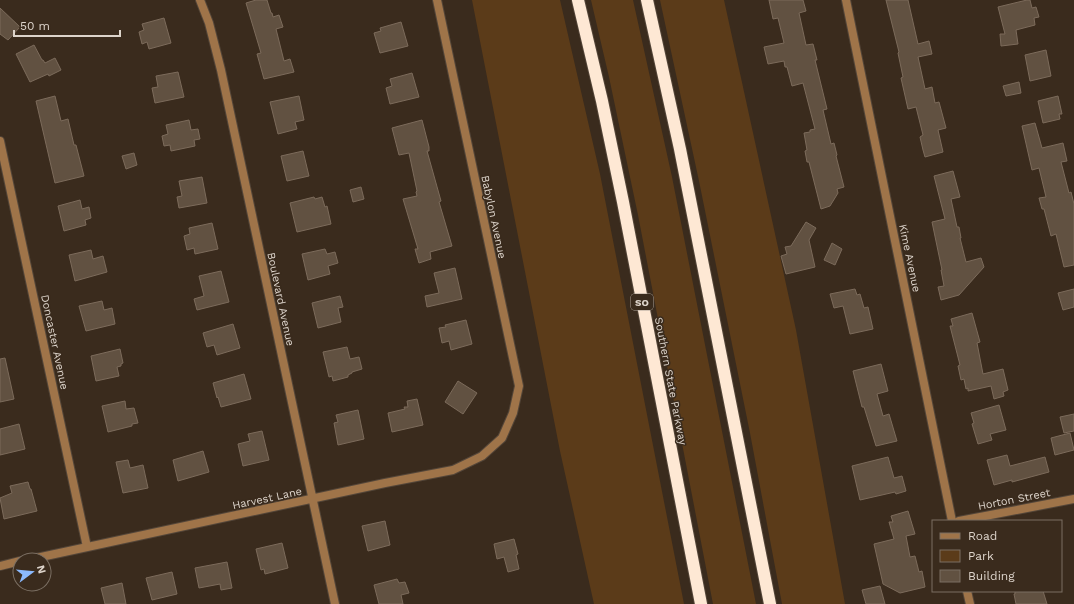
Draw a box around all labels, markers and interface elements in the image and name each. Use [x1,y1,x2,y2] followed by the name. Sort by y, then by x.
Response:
[14,12,120,38] scale bar
[20,19,50,33] text: 50 m
[478,174,509,260] street label: Babylon Avenue
[896,223,923,293] street label: Kime Avenue
[264,251,297,347] street label: Boulevard Avenue
[38,293,71,391] street label: Doncaster Avenue
[631,294,653,310] road number: SO
[652,316,689,446] street label: Southern State Parkway
[231,485,303,512] street label: Harvest Lane
[977,486,1052,513] street label: Horton Street
[932,520,1062,592] legend
[968,529,997,543] text: Road
[968,549,994,563] text: Park
[12,552,52,592] north arrow
[34,564,49,575] text: N
[968,569,1015,583] text: Building

